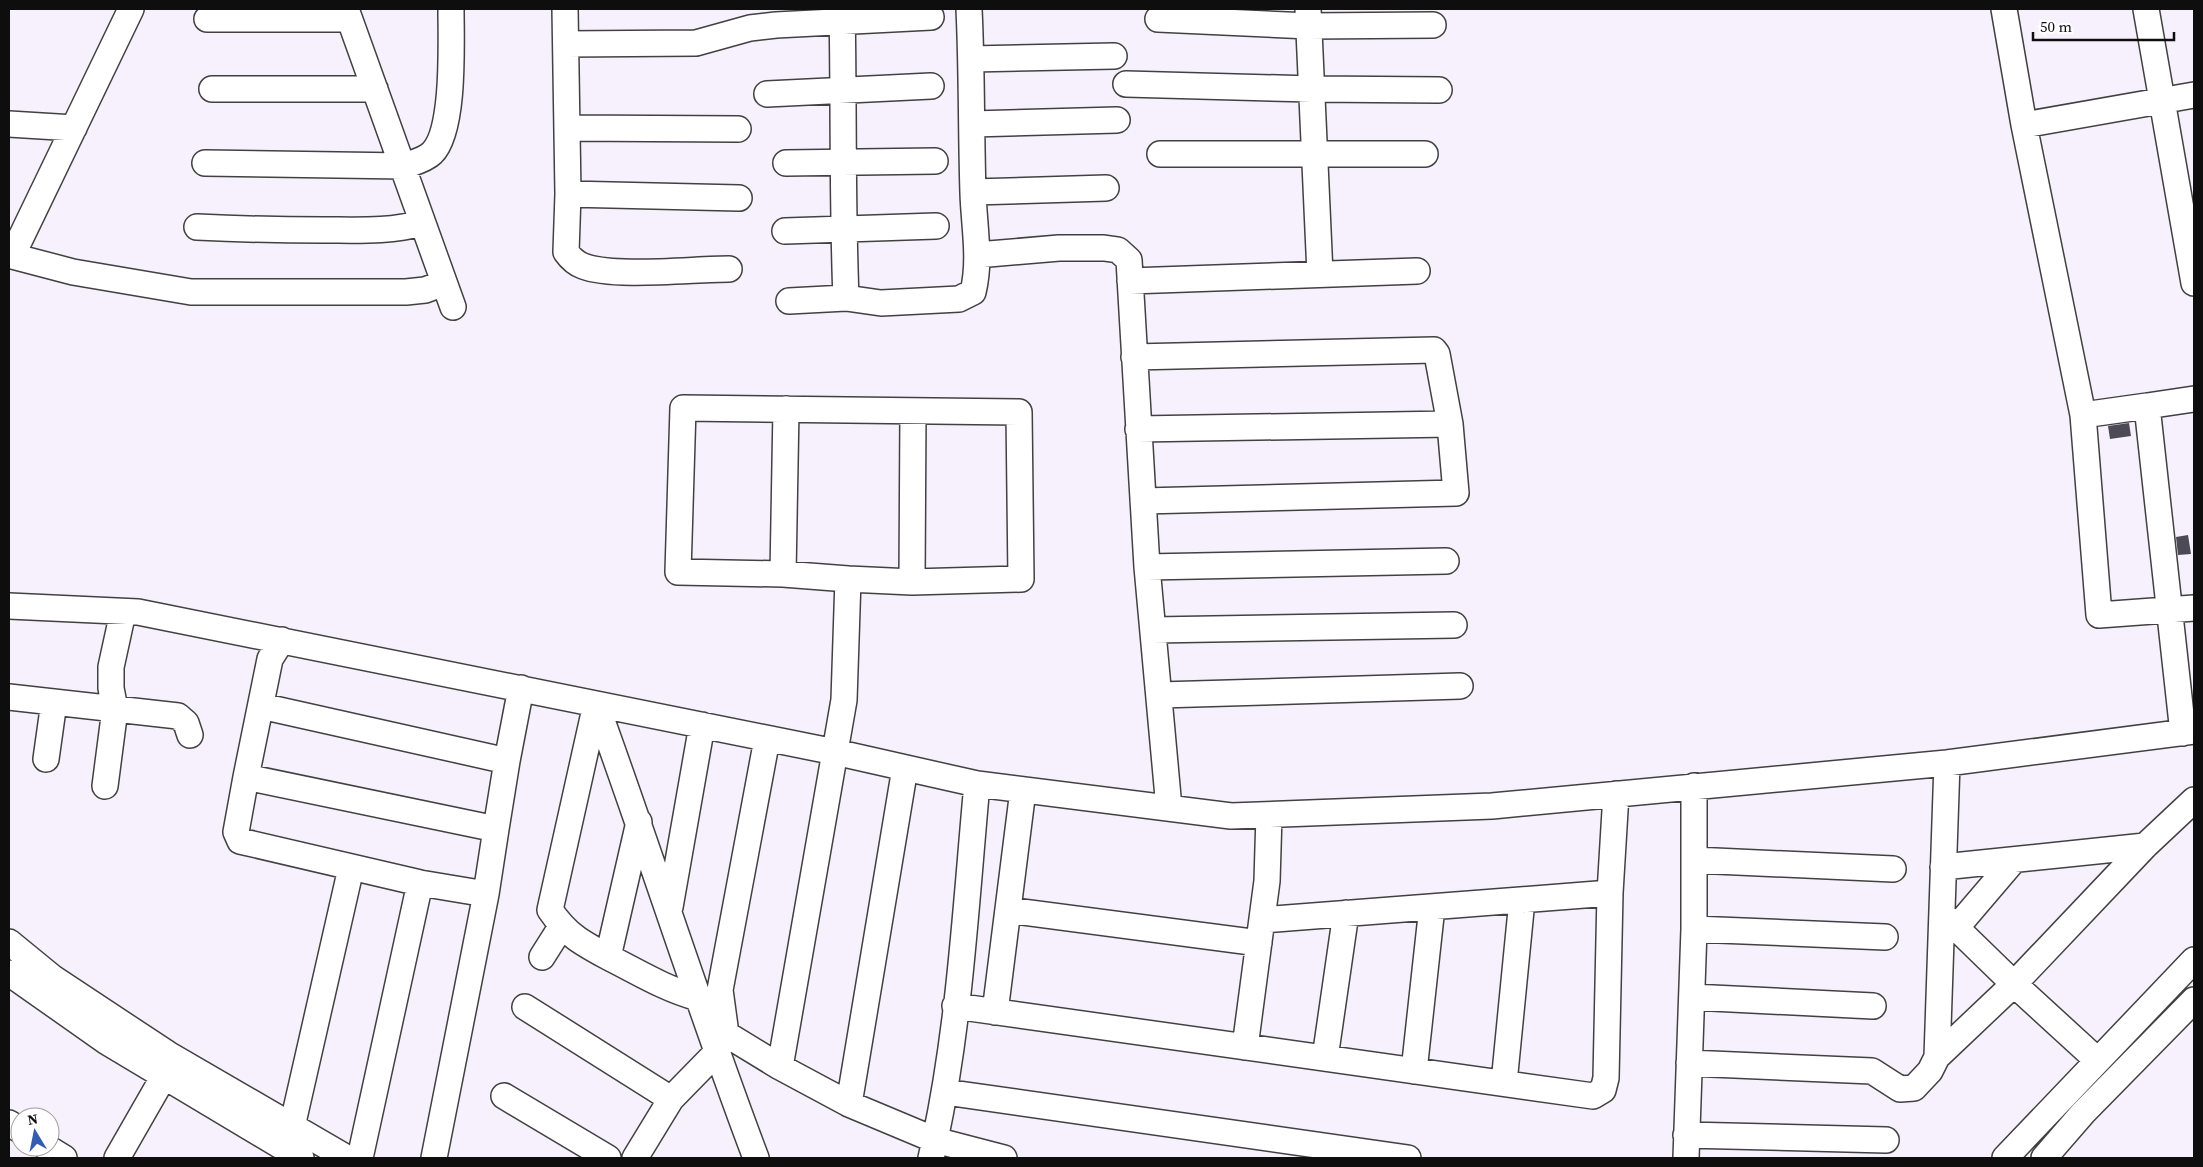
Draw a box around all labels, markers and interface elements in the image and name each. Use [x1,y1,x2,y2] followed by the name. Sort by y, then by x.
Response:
[2033,10,2174,42] scale bar
[2040,16,2072,37] text: 50 m
[10,1107,60,1157] north arrow
[26,1108,40,1130] text: N

